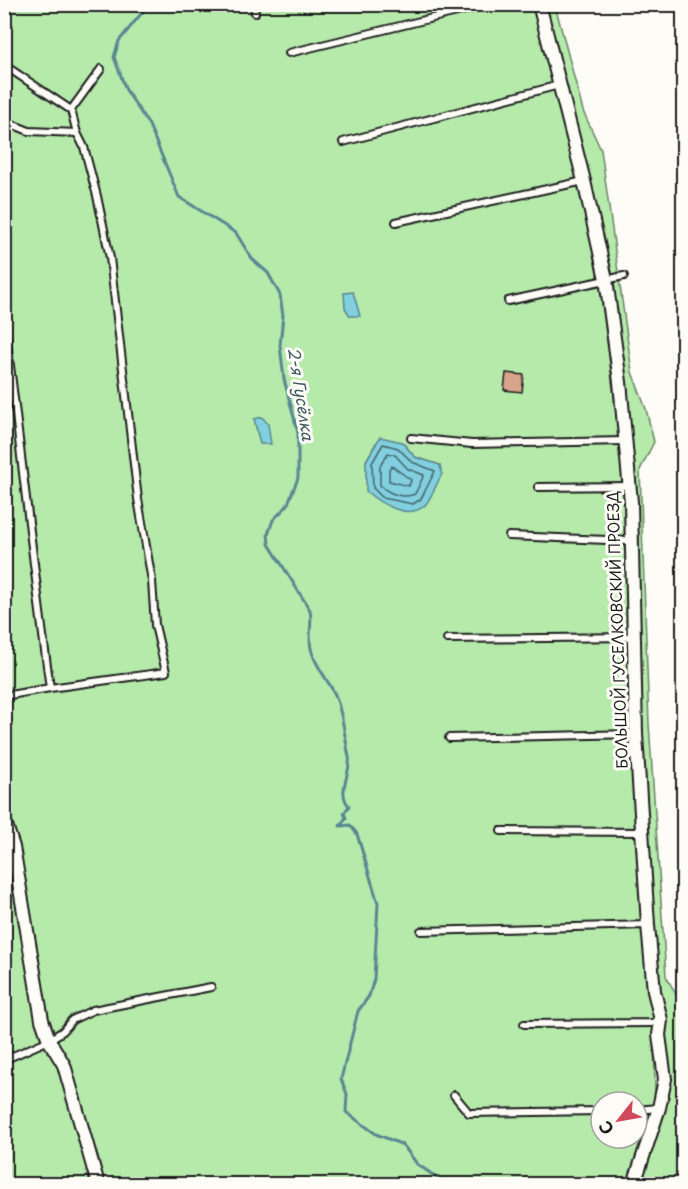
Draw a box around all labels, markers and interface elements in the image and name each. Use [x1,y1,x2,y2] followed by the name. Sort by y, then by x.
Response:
[283,345,321,443] water label: 2-я Гусёлка
[600,490,633,769] street label: БОЛЬШОЙ ГУСЕЛКОВСКИЙ ПРОЕЗД
[589,1090,649,1150] north arrow
[592,1117,619,1140] text: С

